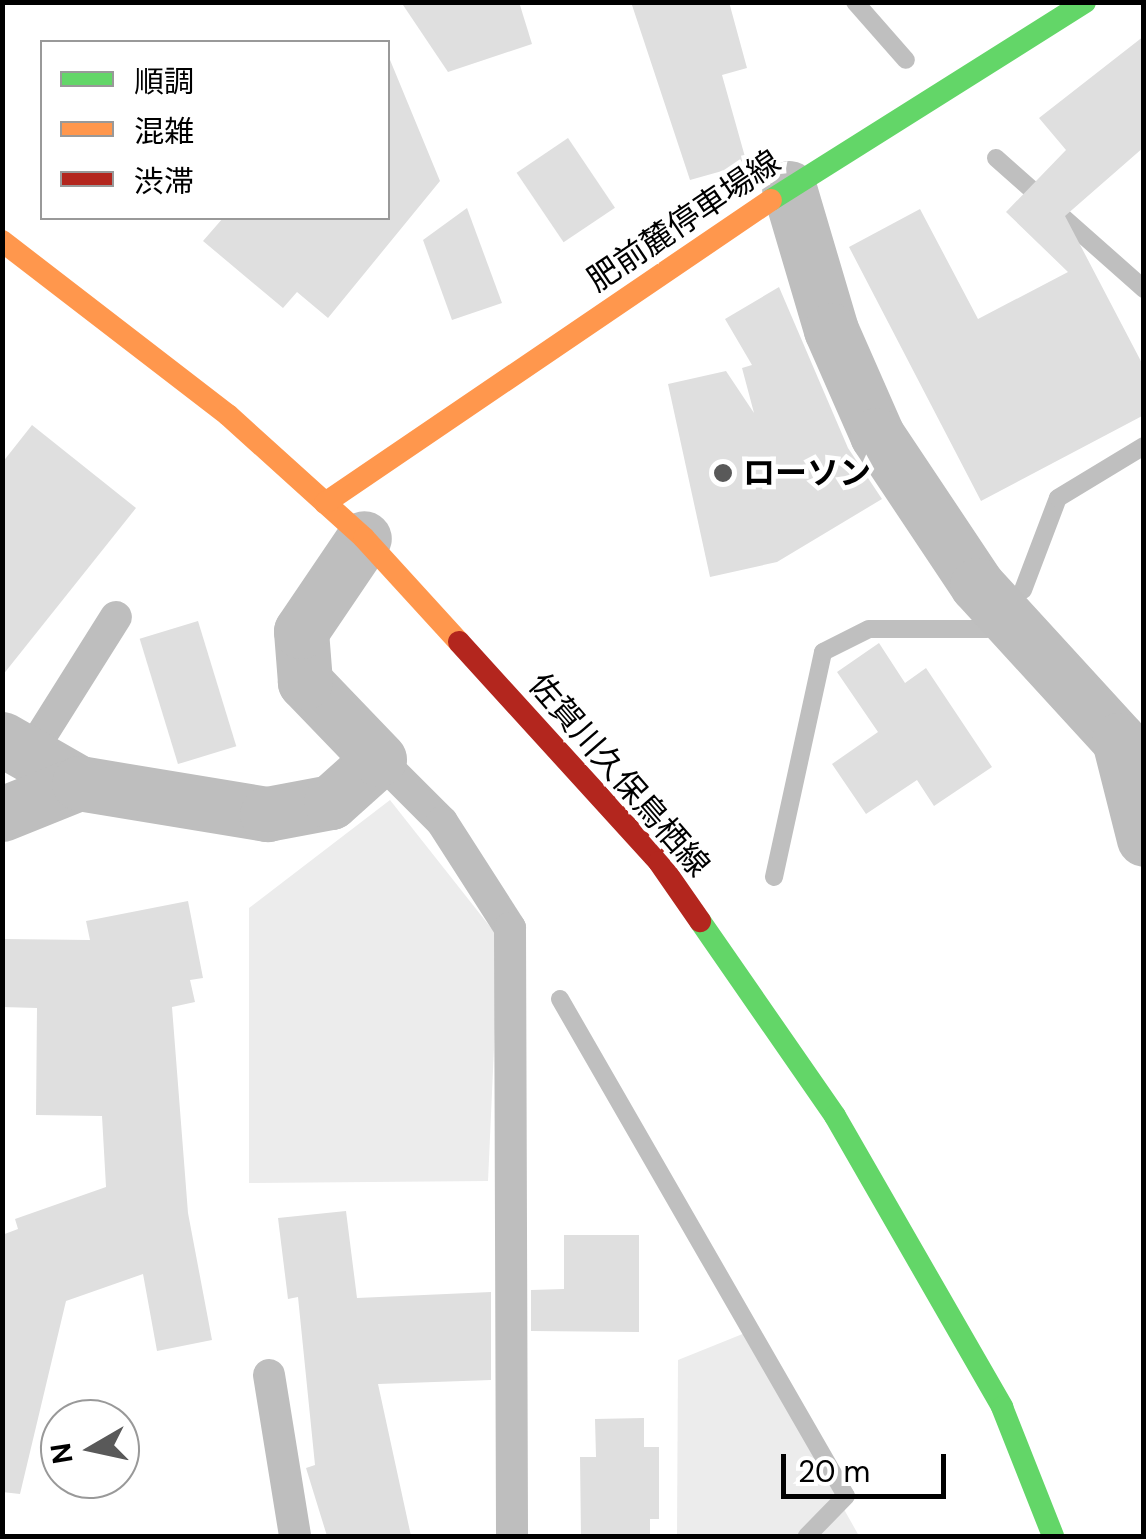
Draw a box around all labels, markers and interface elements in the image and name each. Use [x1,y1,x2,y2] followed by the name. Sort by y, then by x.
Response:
[40,40,390,220] legend
[134,62,194,101] text: 順調
[134,112,194,151] text: 混雑
[580,142,788,300] street label: 肥前麓停車場線
[134,162,194,201] text: 渋滞
[743,454,871,492] place label: ローソン
[712,462,734,484] marker: ローソン
[521,666,717,884] street label: 佐賀川久保鳥栖線
[40,1399,140,1499] north arrow
[786,1434,951,1496] scale bar
[42,1440,82,1466] text: N
[798,1452,870,1491] text: 20 m

